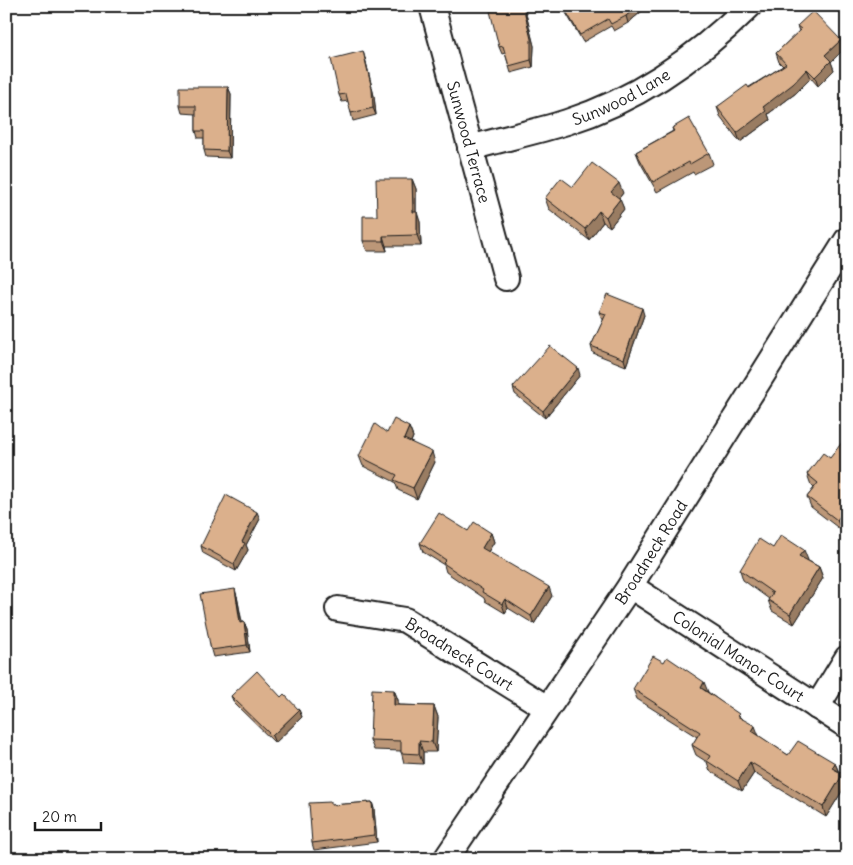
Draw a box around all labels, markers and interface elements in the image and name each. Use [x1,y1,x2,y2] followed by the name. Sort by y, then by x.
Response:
[570,64,674,130] street label: Sunwood Lane
[443,79,495,205] street label: Sunwood Terrace
[610,496,691,608] street label: Broadneck Road
[669,606,808,706] street label: Colonial Manor Court
[402,613,518,695] street label: Broadneck Court
[35,800,101,832] scale bar
[42,807,77,826] text: 20 m

